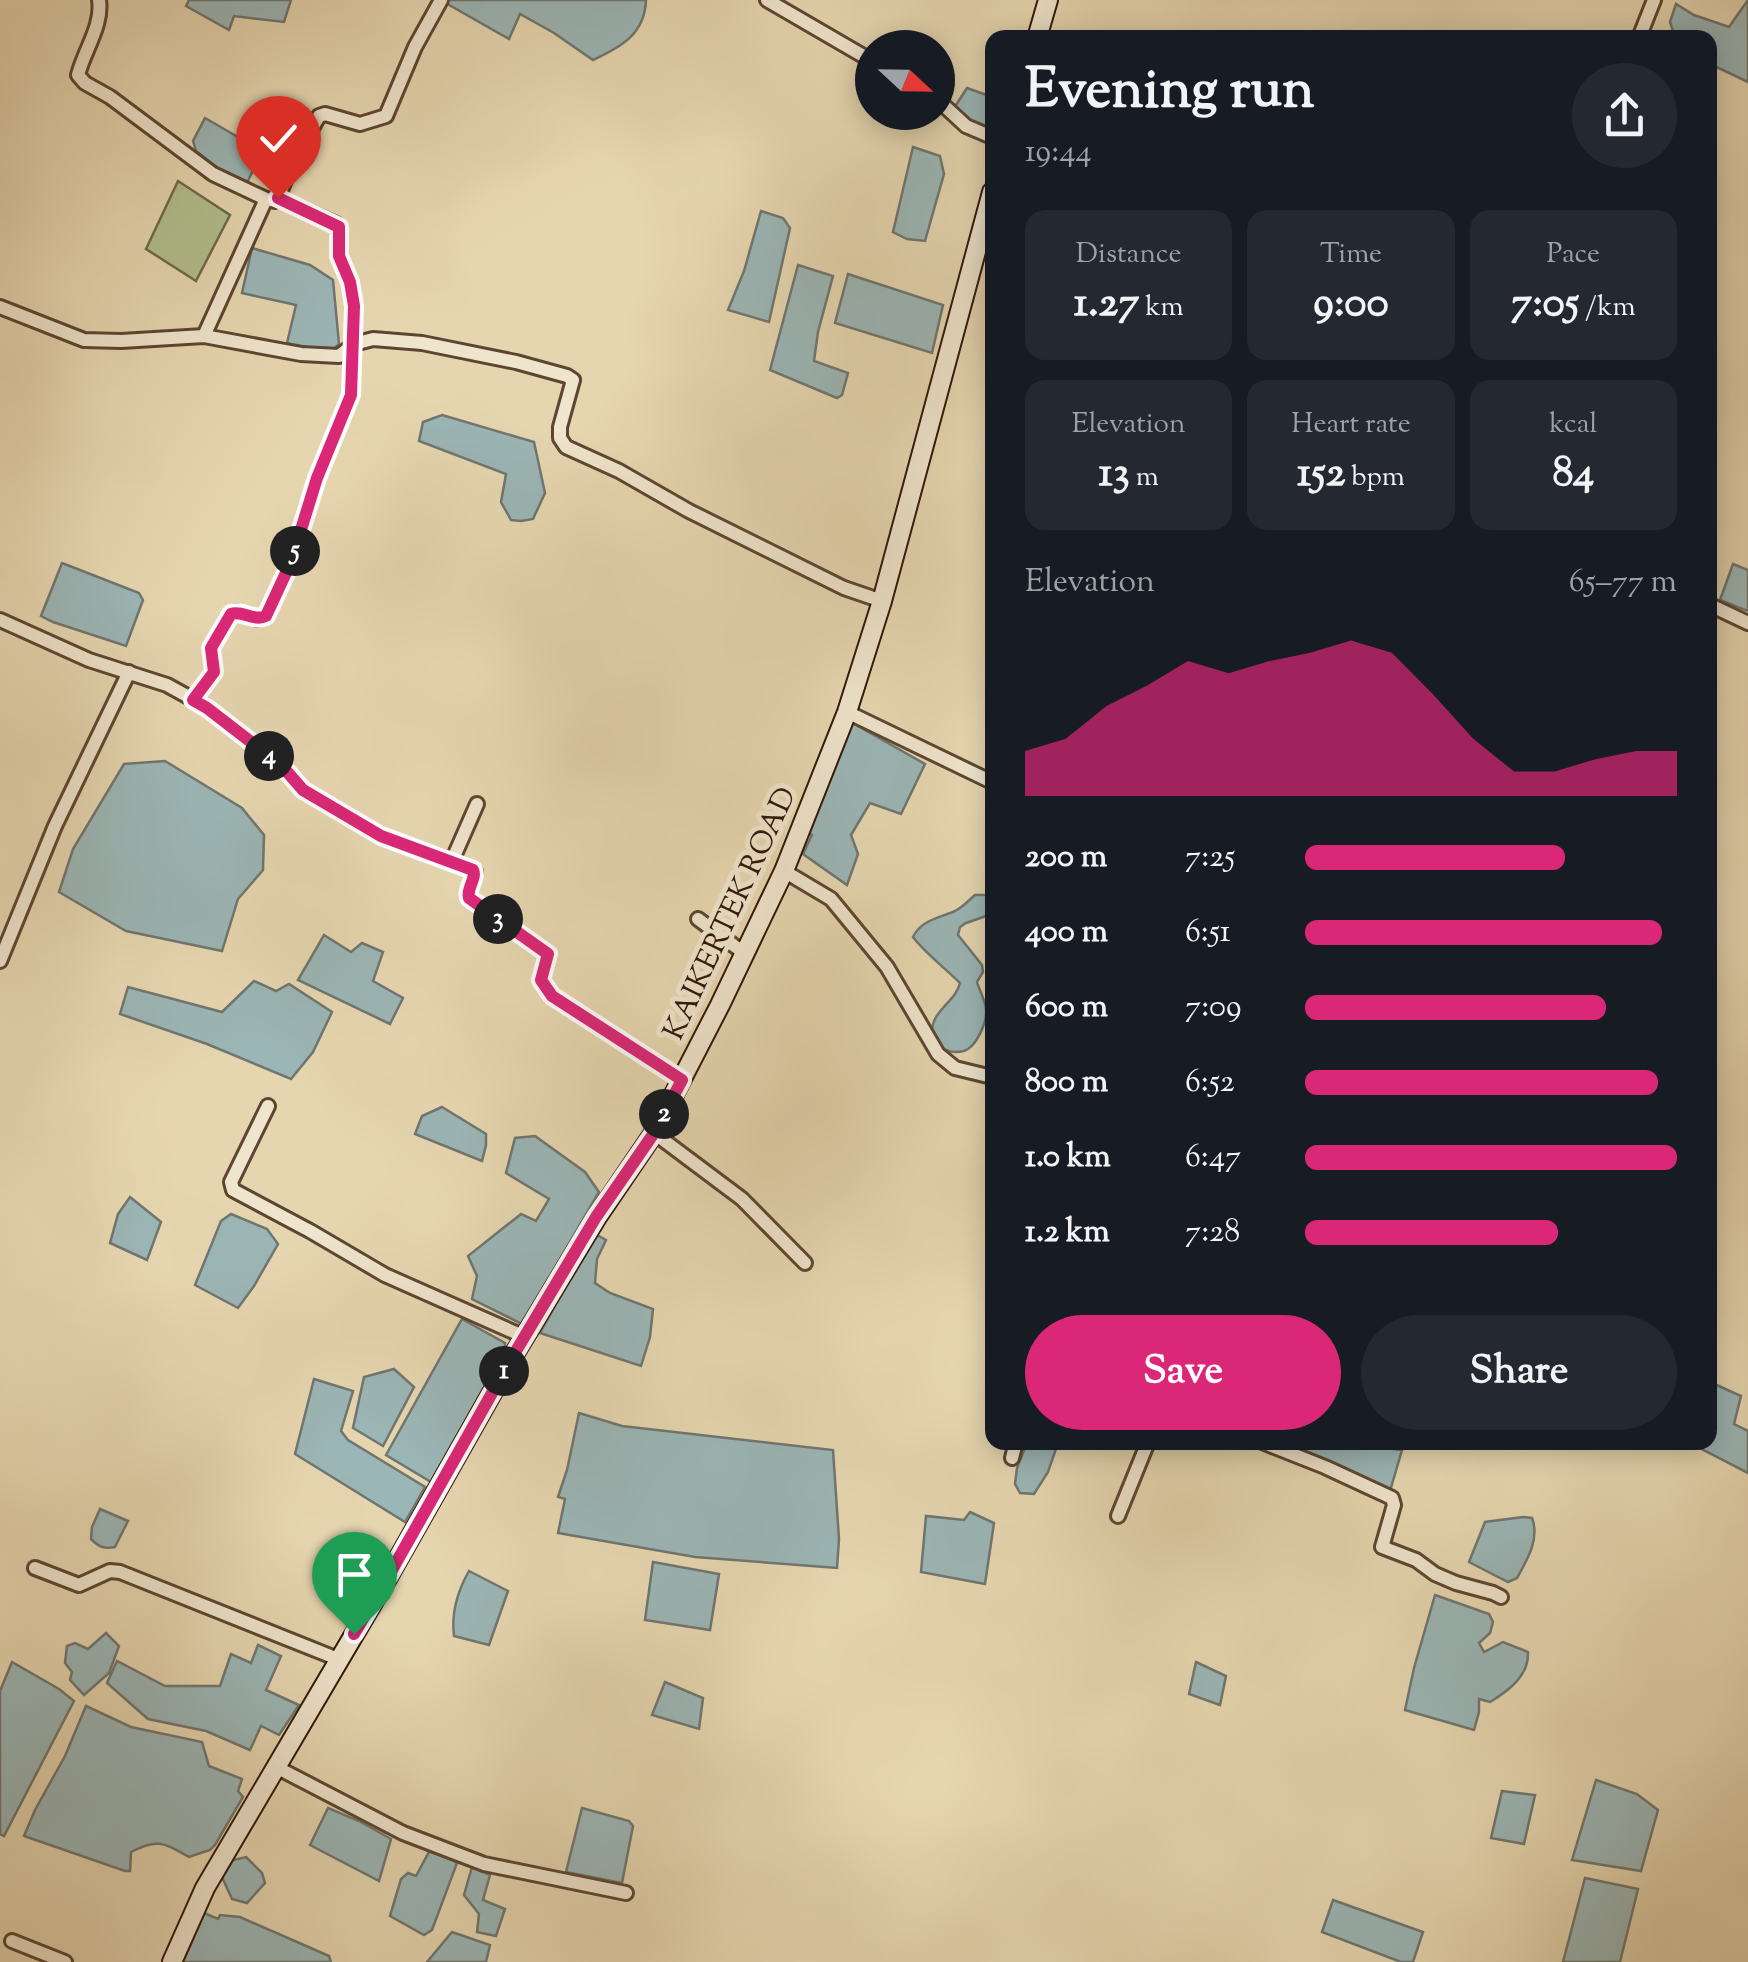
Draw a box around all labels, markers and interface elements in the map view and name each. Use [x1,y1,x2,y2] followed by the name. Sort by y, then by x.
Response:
[855,30,955,130] north arrow
[855,30,955,130] map controls
[1025,53,1314,132] text: Evening run
[1572,63,1677,168] button: share
[236,96,321,199] pin
[251,111,306,166] icon: check
[1025,130,1092,176] text: 19:44
[1076,235,1181,275] text: Distance
[1320,235,1382,275] text: Time
[1547,235,1600,275] text: Pace
[1074,275,1139,335] text: 1.27
[1313,275,1389,335] text: 9:00
[1511,275,1579,335] text: 7:05
[1139,288,1184,328] text: km
[1579,288,1636,328] text: /km
[1072,405,1185,445] text: Elevation
[1291,405,1411,445] text: Heart rate
[1549,405,1597,445] text: kcal
[1098,445,1130,505] text: 13
[1297,445,1345,505] text: 152
[1552,445,1594,505] text: 84
[1130,458,1159,498] text: m
[1345,458,1405,498] text: bpm
[270,526,320,576] pin: 5
[290,531,300,571] text: 5
[1025,560,1155,606] text: Elevation
[1569,560,1677,606] text: 65–77 m
[244,731,294,781] pin: 4
[262,736,276,776] text: 4
[654,780,809,1048] street label: KAIKERTEK ROAD
[1025,835,1107,881] text: 200 m
[1185,835,1235,881] text: 7:25
[473,894,523,944] pin: 3
[492,899,504,939] text: 3
[1025,910,1108,956] text: 400 m
[1185,910,1231,956] text: 6:51
[1025,985,1108,1031] text: 600 m
[1185,985,1242,1031] text: 7:09
[1025,1060,1108,1106] text: 800 m
[1185,1060,1235,1106] text: 6:52
[639,1089,689,1139] pin: 2
[657,1094,671,1134] text: 2
[1025,1135,1111,1181] text: 1.0 km
[1185,1135,1241,1181] text: 6:47
[1025,1210,1110,1256] text: 1.2 km
[1185,1210,1240,1256] text: 7:28
[1025,1315,1341,1430] button: Save
[1361,1315,1677,1430] button: Share
[479,1346,529,1396] pin: 1
[499,1351,509,1391] text: 1
[312,1532,397,1635] pin
[327,1547,382,1602] icon: arrive

